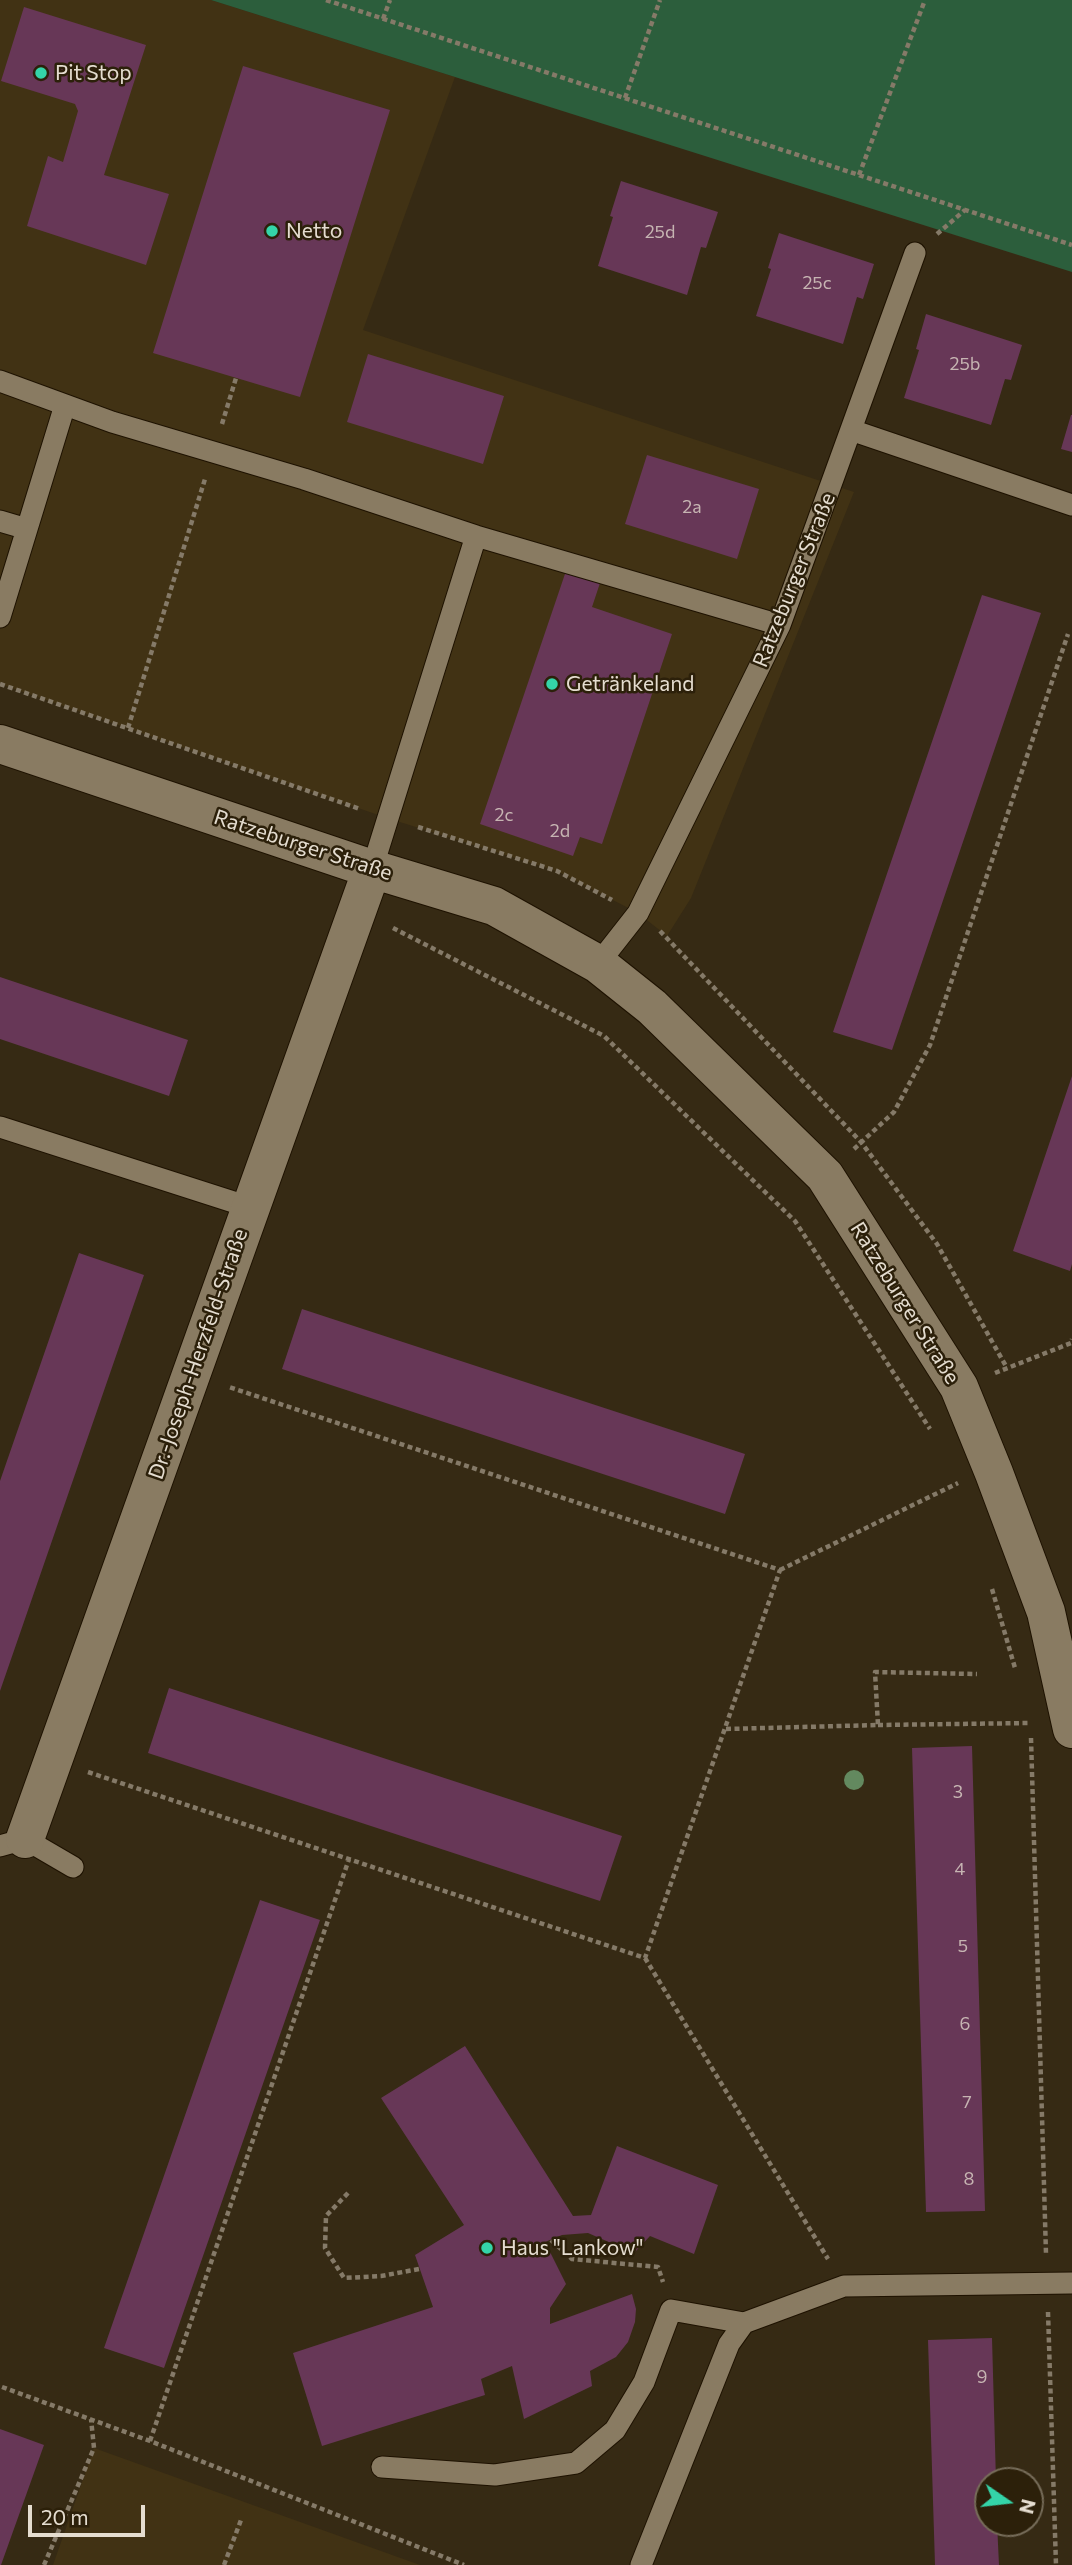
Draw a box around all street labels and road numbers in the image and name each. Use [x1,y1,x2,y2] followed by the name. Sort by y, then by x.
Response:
[747,489,841,671] street label: Ratzeburger Straße
[211,804,395,886] street label: Ratzeburger Straße
[845,1217,965,1389] street label: Ratzeburger Straße
[143,1225,253,1483] street label: Dr.-Joseph-Herzfeld-Straße

